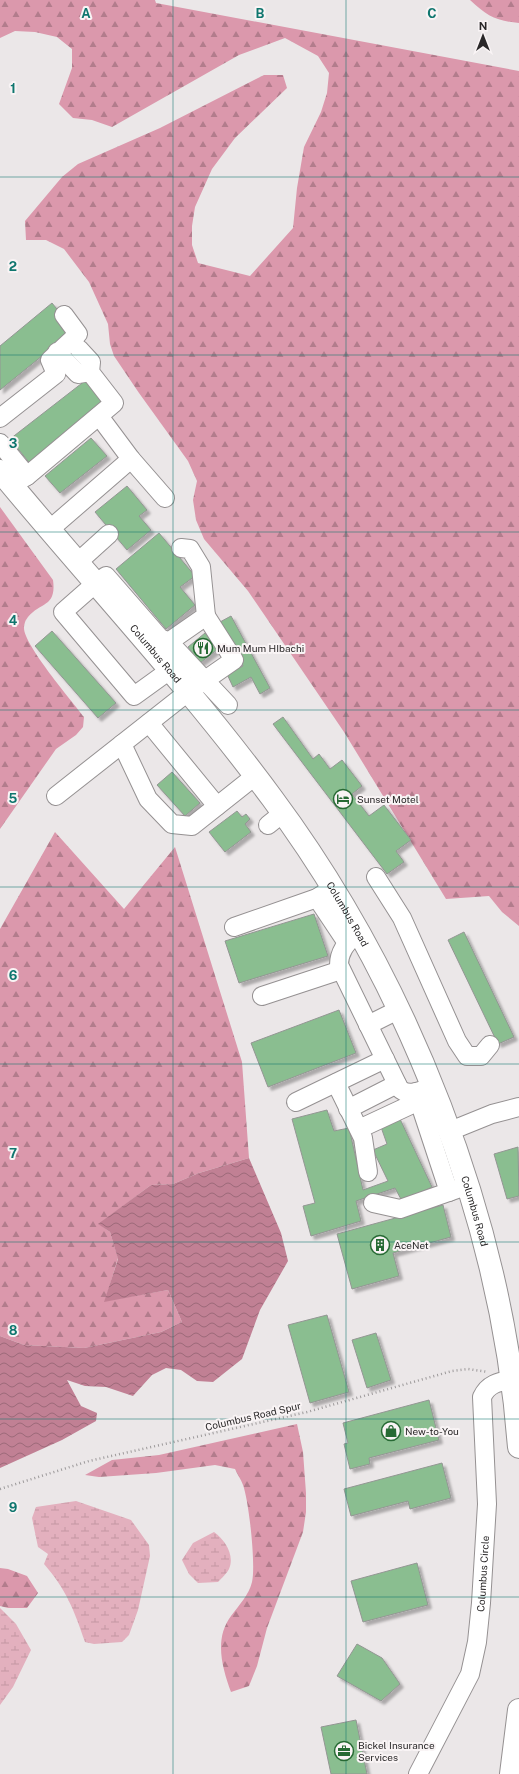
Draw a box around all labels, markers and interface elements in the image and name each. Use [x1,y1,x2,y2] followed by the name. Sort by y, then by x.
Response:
[81,6,91,21] text: A
[256,6,265,21] text: B
[427,6,437,21] text: C
[463,16,503,56] north arrow
[479,20,487,32] text: N
[10,81,16,96] text: 1
[9,259,17,274] text: 2
[9,436,18,451] text: 3
[9,613,18,628] text: 4
[128,622,184,685] street label: Columbus Road
[192,637,214,659] restaurant icon: Mum Mum HIbachi
[217,642,304,654] place label: Mum Mum HIbachi
[332,788,354,810] hotel icon: Sunset Motel
[9,791,18,806] text: 5
[357,793,419,805] place label: Sunset Motel
[324,879,371,948] street label: Columbus Road
[9,968,18,983] text: 6
[9,1146,17,1161] text: 7
[459,1174,491,1248] street label: Columbus Road
[369,1234,391,1256] building icon: AceNet
[394,1239,429,1251] place label: AceNet
[9,1323,18,1338] text: 8
[204,1399,302,1433] street label: Columbus Road Spur
[380,1420,402,1442] shop icon: New-to-You
[405,1425,459,1437] place label: New-to-You
[9,1500,17,1515] text: 9
[474,1535,491,1612] street label: Columbus Circle
[358,1739,435,1763] place label: Bickel Insurance Services
[333,1740,355,1762] office icon: Bickel Insurance Services

